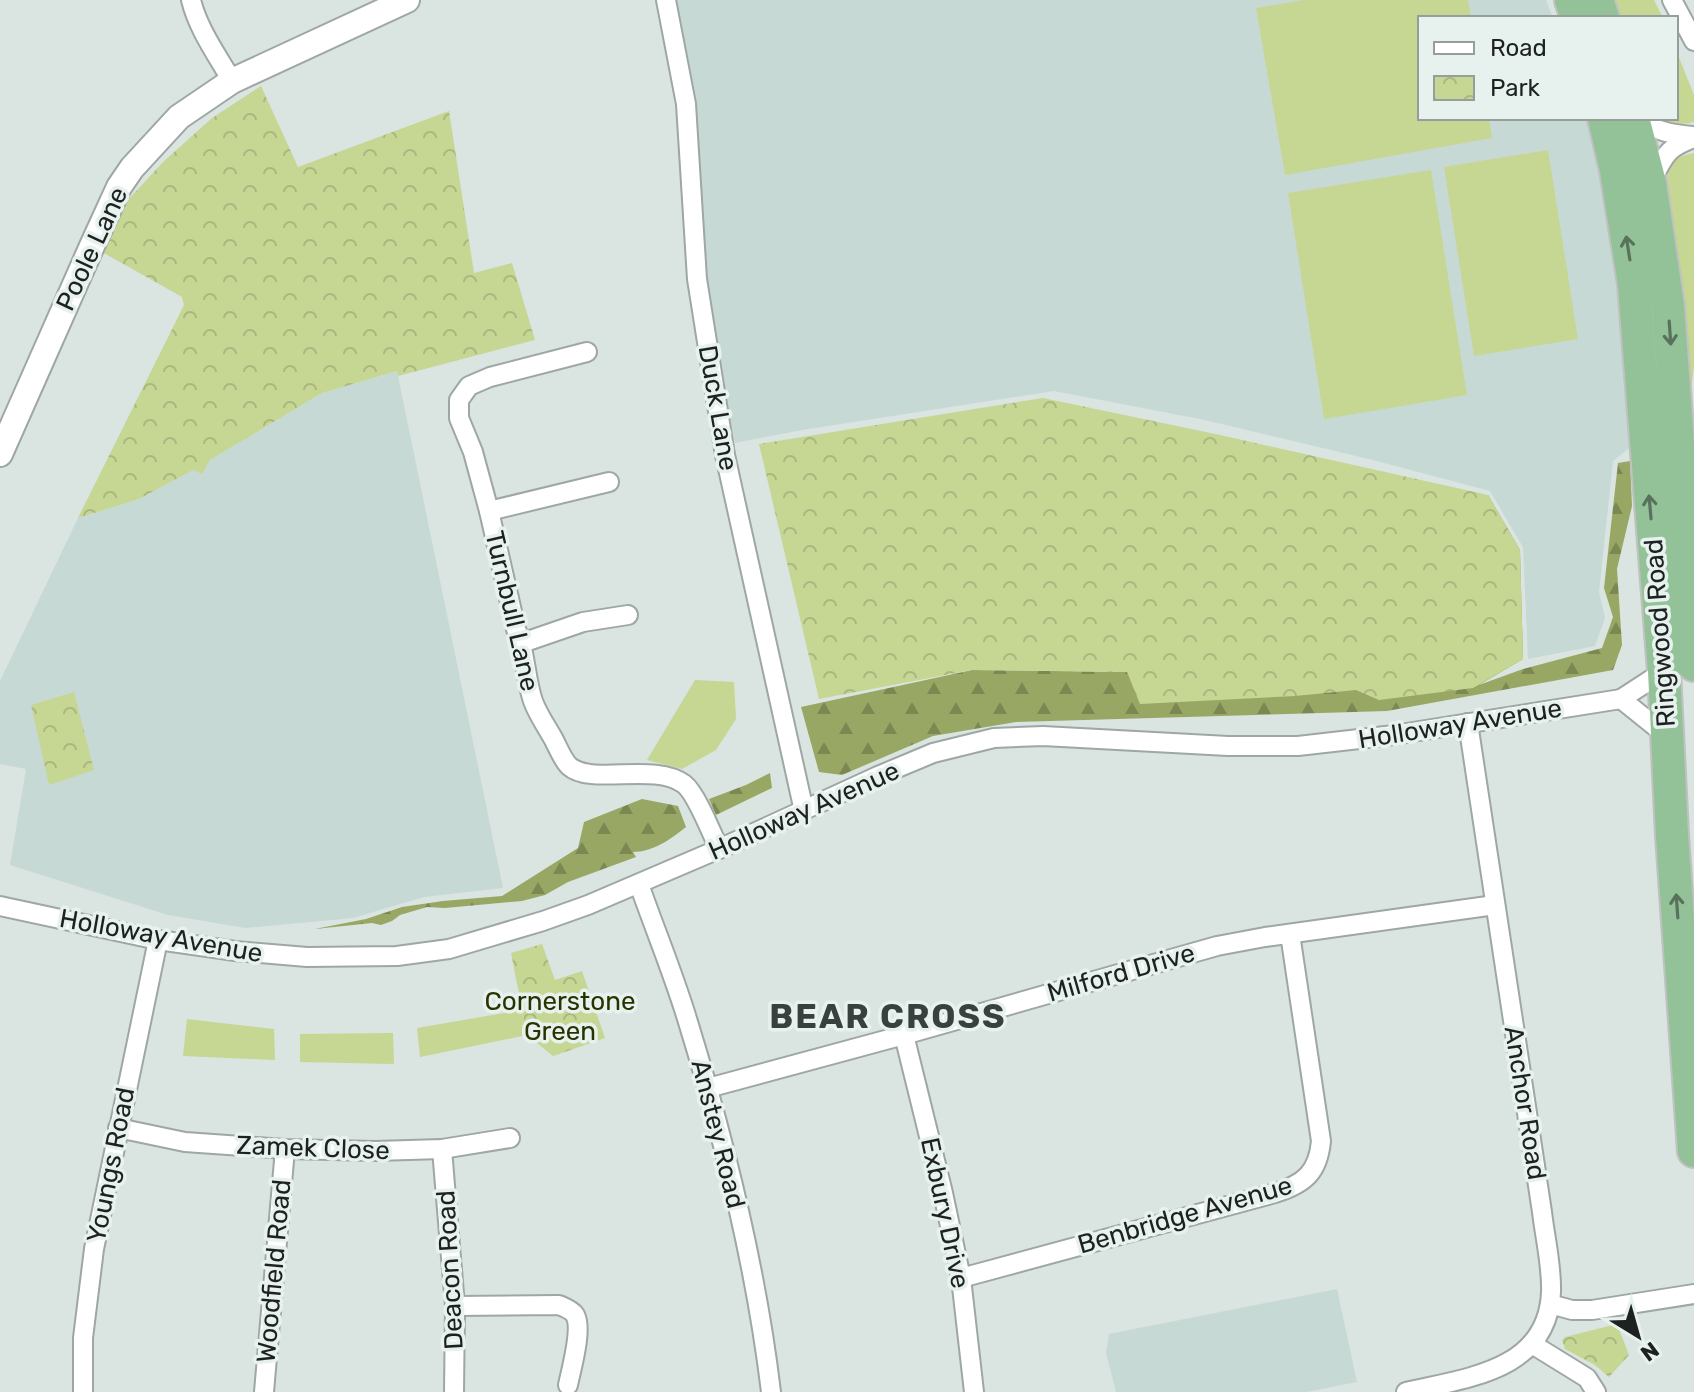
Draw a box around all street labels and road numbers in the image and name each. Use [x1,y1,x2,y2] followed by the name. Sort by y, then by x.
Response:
[50,182,134,316] street label: Poole Lane
[692,343,744,473] street label: Duck Lane
[478,528,546,694] street label: Turnbull Lane
[1638,538,1682,728] street label: Ringwood Road
[1356,693,1564,755] street label: Holloway Avenue
[704,755,904,867] street label: Holloway Avenue
[57,903,265,969] street label: Holloway Avenue
[1044,937,1198,1009] street label: Milford Drive
[1498,1024,1552,1182] street label: Anchor Road
[685,1056,751,1212] street label: Anstey Road
[81,1085,141,1245] street label: Youngs Road
[236,1130,390,1166] street label: Zamek Close
[914,1135,976,1291] street label: Exbury Drive
[1074,1170,1296,1260] street label: Benbridge Avenue
[251,1178,297,1364] street label: Woodfield Road
[430,1189,470,1351] street label: Deacon Road

